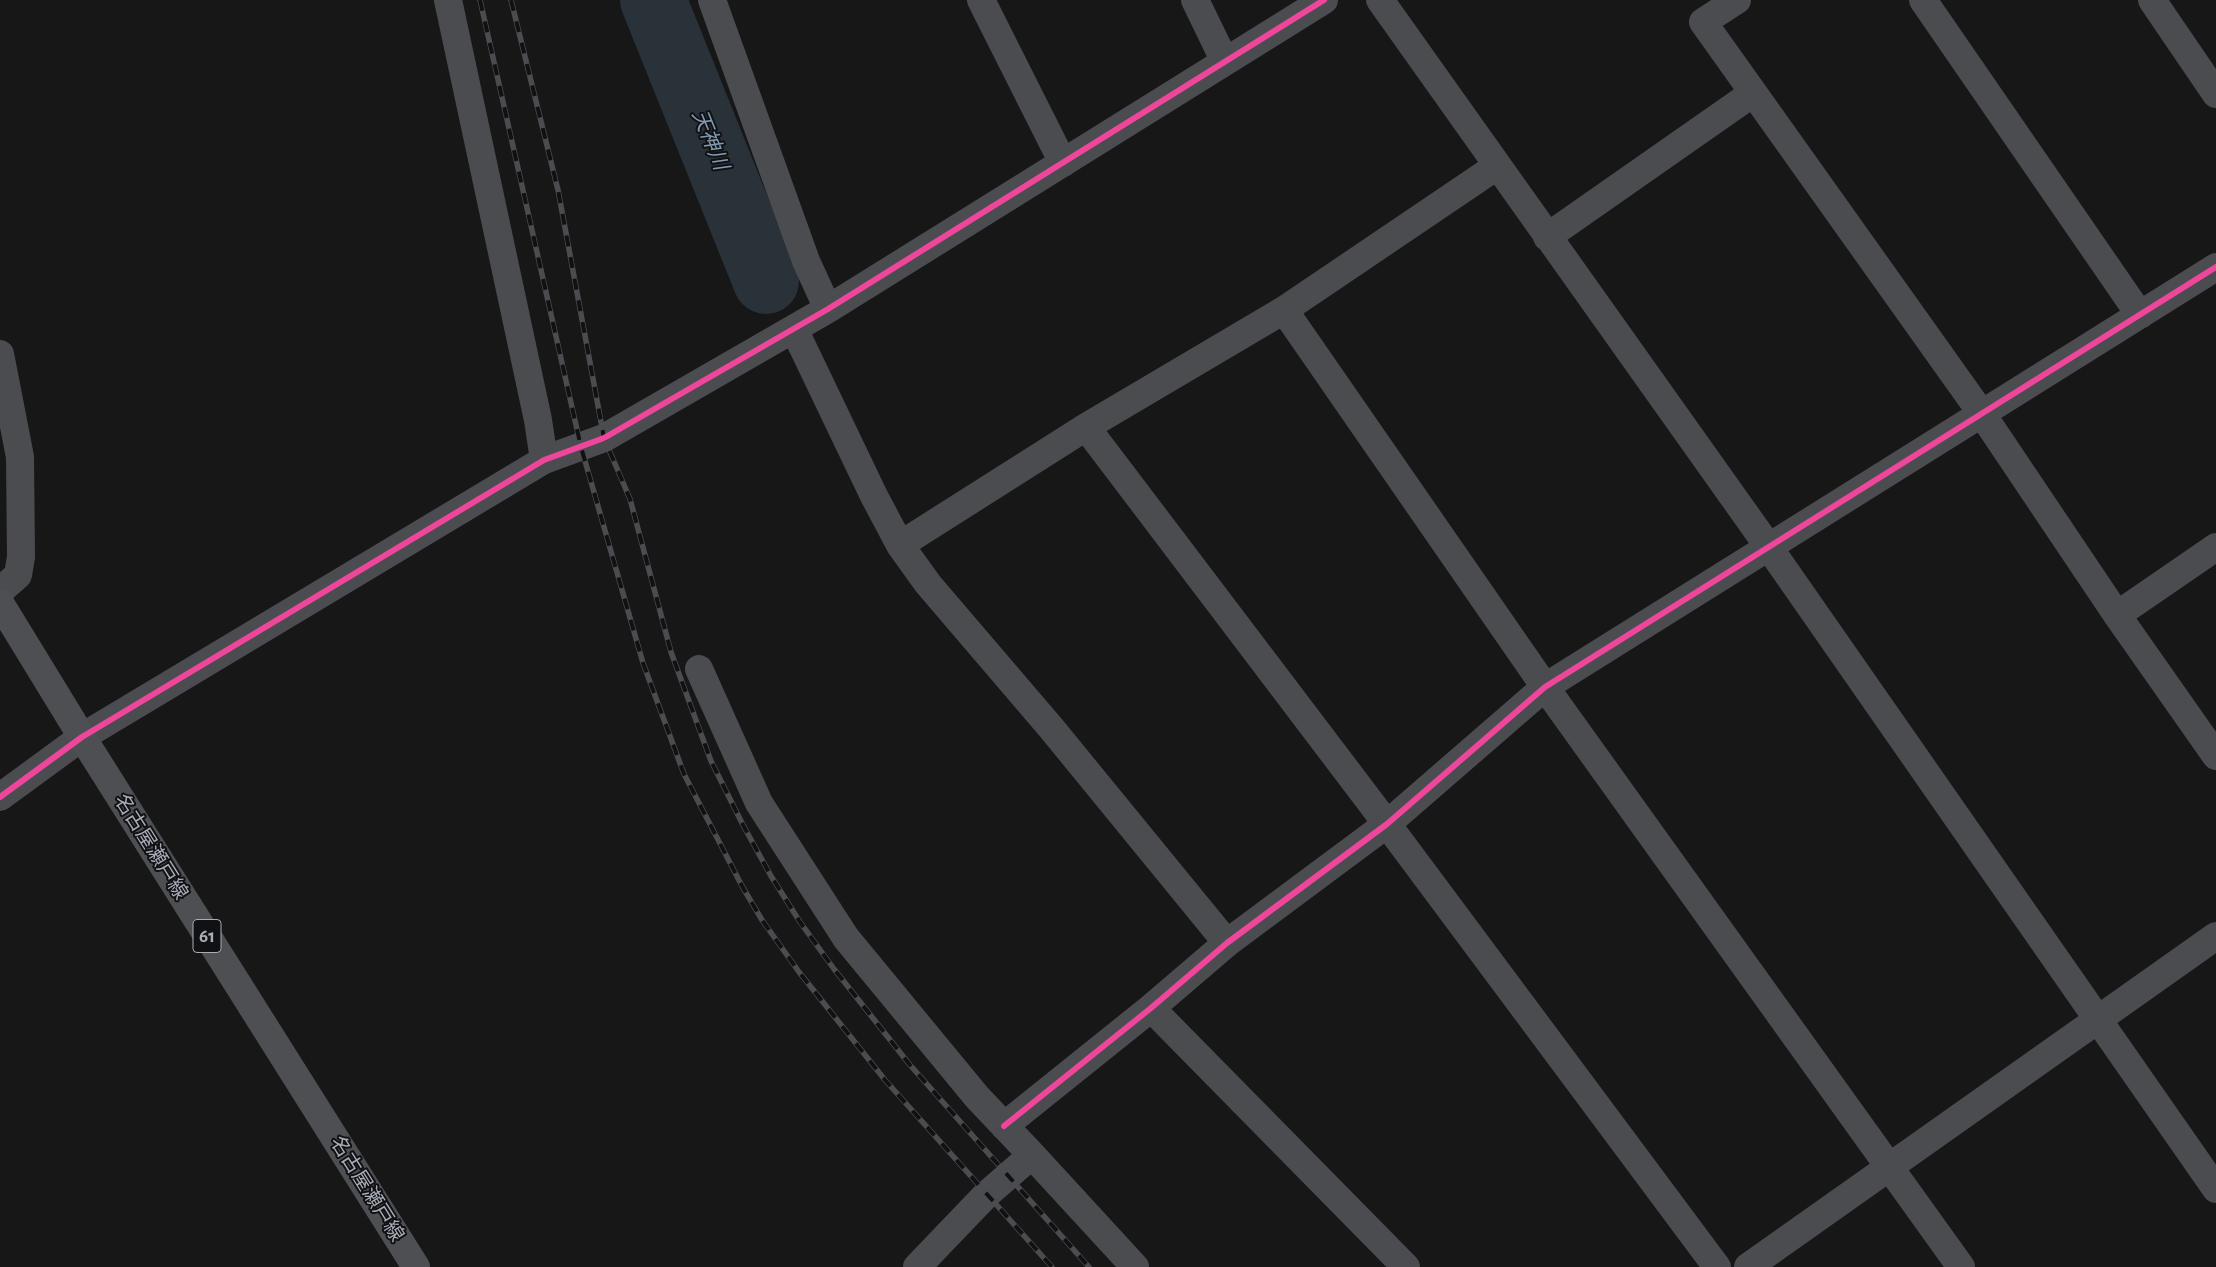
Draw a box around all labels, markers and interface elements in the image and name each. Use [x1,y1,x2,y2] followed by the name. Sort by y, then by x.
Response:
[687,106,733,174] water label: 天神川
[109,790,193,904] street label: 名古屋瀬戸線
[193,919,221,952] road number: 61
[325,1132,409,1246] street label: 名古屋瀬戸線

